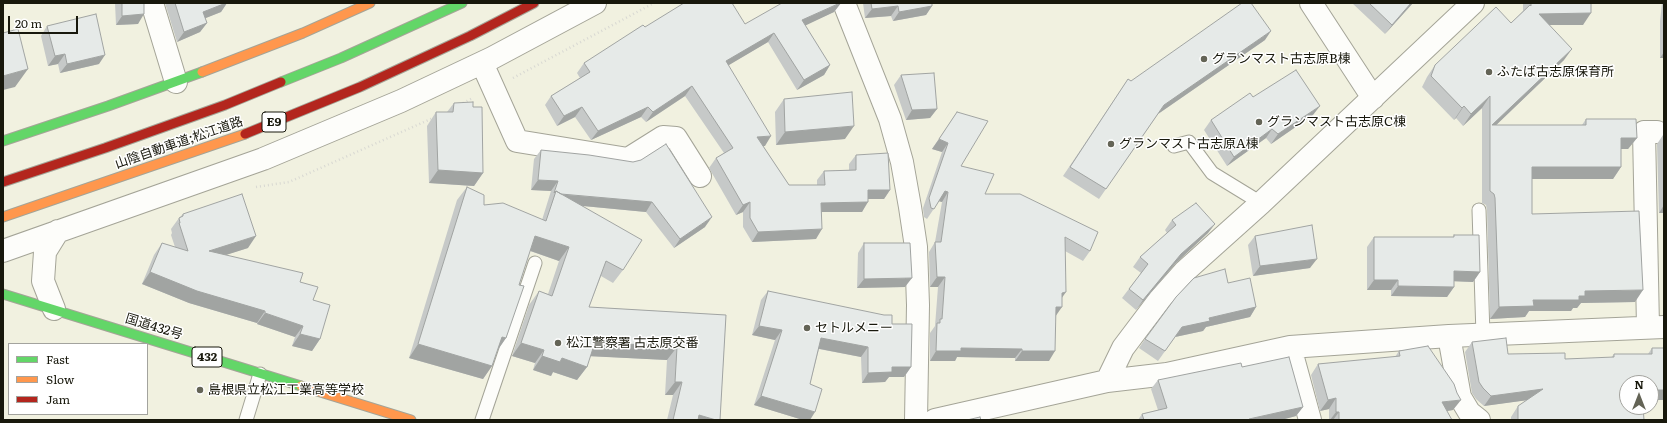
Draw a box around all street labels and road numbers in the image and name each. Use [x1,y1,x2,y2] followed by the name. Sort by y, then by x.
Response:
[262,112,286,132] road number: E9
[113,114,245,172] street label: 山陰自動車道;松江道路
[123,311,185,343] street label: 国道432号
[192,347,222,367] road number: 432

